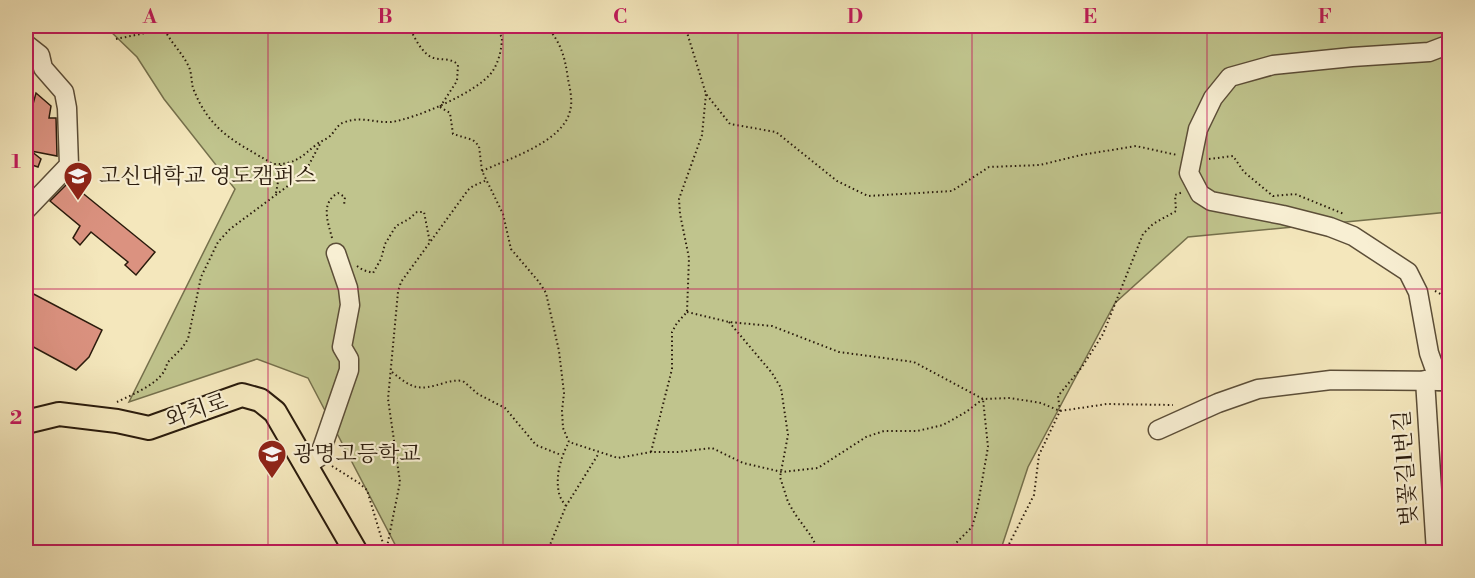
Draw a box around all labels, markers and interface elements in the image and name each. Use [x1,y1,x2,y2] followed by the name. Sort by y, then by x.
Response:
[142,5,158,30] text: A
[377,5,393,30] text: B
[613,5,627,30] text: C
[847,5,863,30] text: D
[1083,5,1097,30] text: E
[1318,5,1332,30] text: F
[11,150,21,175] text: 1
[62,160,94,202] school or university icon: 고신대학교 영도캠퍼스
[99,163,316,190] place label: 고신대학교 영도캠퍼스
[162,388,232,434] street label: 와치로
[10,406,22,431] text: 2
[1388,409,1424,527] street label: 벚꽃길1번길
[256,438,288,480] school or university icon: 광명고등학교
[293,441,421,468] place label: 광명고등학교

